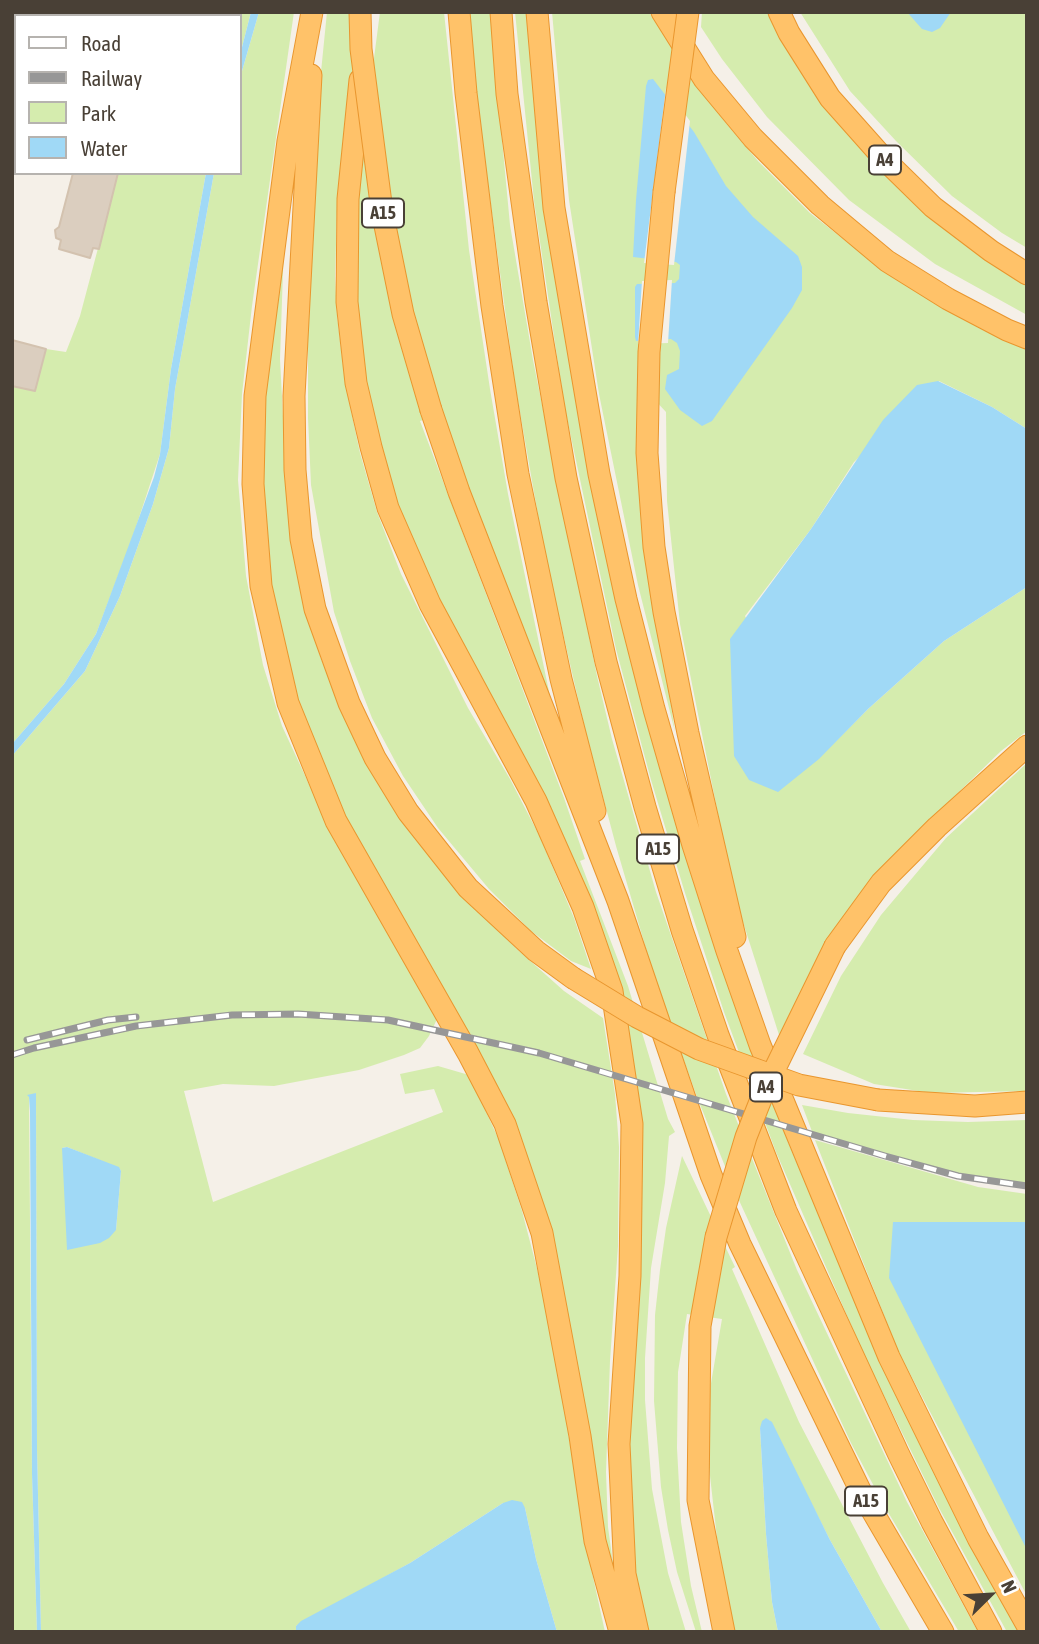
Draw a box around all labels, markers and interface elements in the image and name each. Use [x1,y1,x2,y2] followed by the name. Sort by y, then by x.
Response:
[14,14,242,175] legend
[81,31,121,55] text: Road
[81,66,142,90] text: Railway
[81,101,116,125] text: Park
[81,136,127,160] text: Water
[869,146,901,174] road number: A4
[362,198,404,228] road number: A15
[637,834,679,864] road number: A15
[750,1072,782,1102] road number: A4
[845,1486,887,1516] road number: A15
[955,1560,1025,1630] north arrow
[997,1577,1022,1596] text: N

